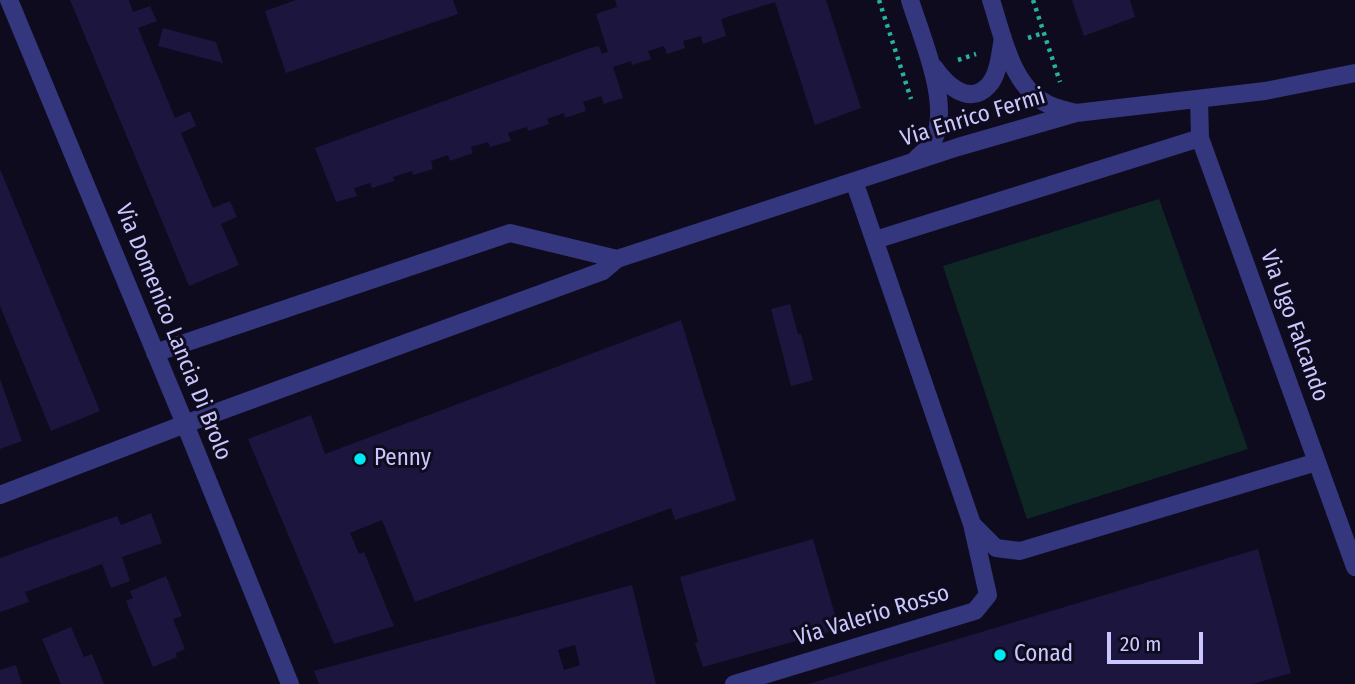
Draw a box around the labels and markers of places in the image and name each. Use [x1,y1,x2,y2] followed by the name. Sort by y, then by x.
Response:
[374,445,431,473] place label: Penny
[352,451,368,467] marker: Penny
[1014,641,1073,669] place label: Conad
[992,647,1008,663] marker: Conad

